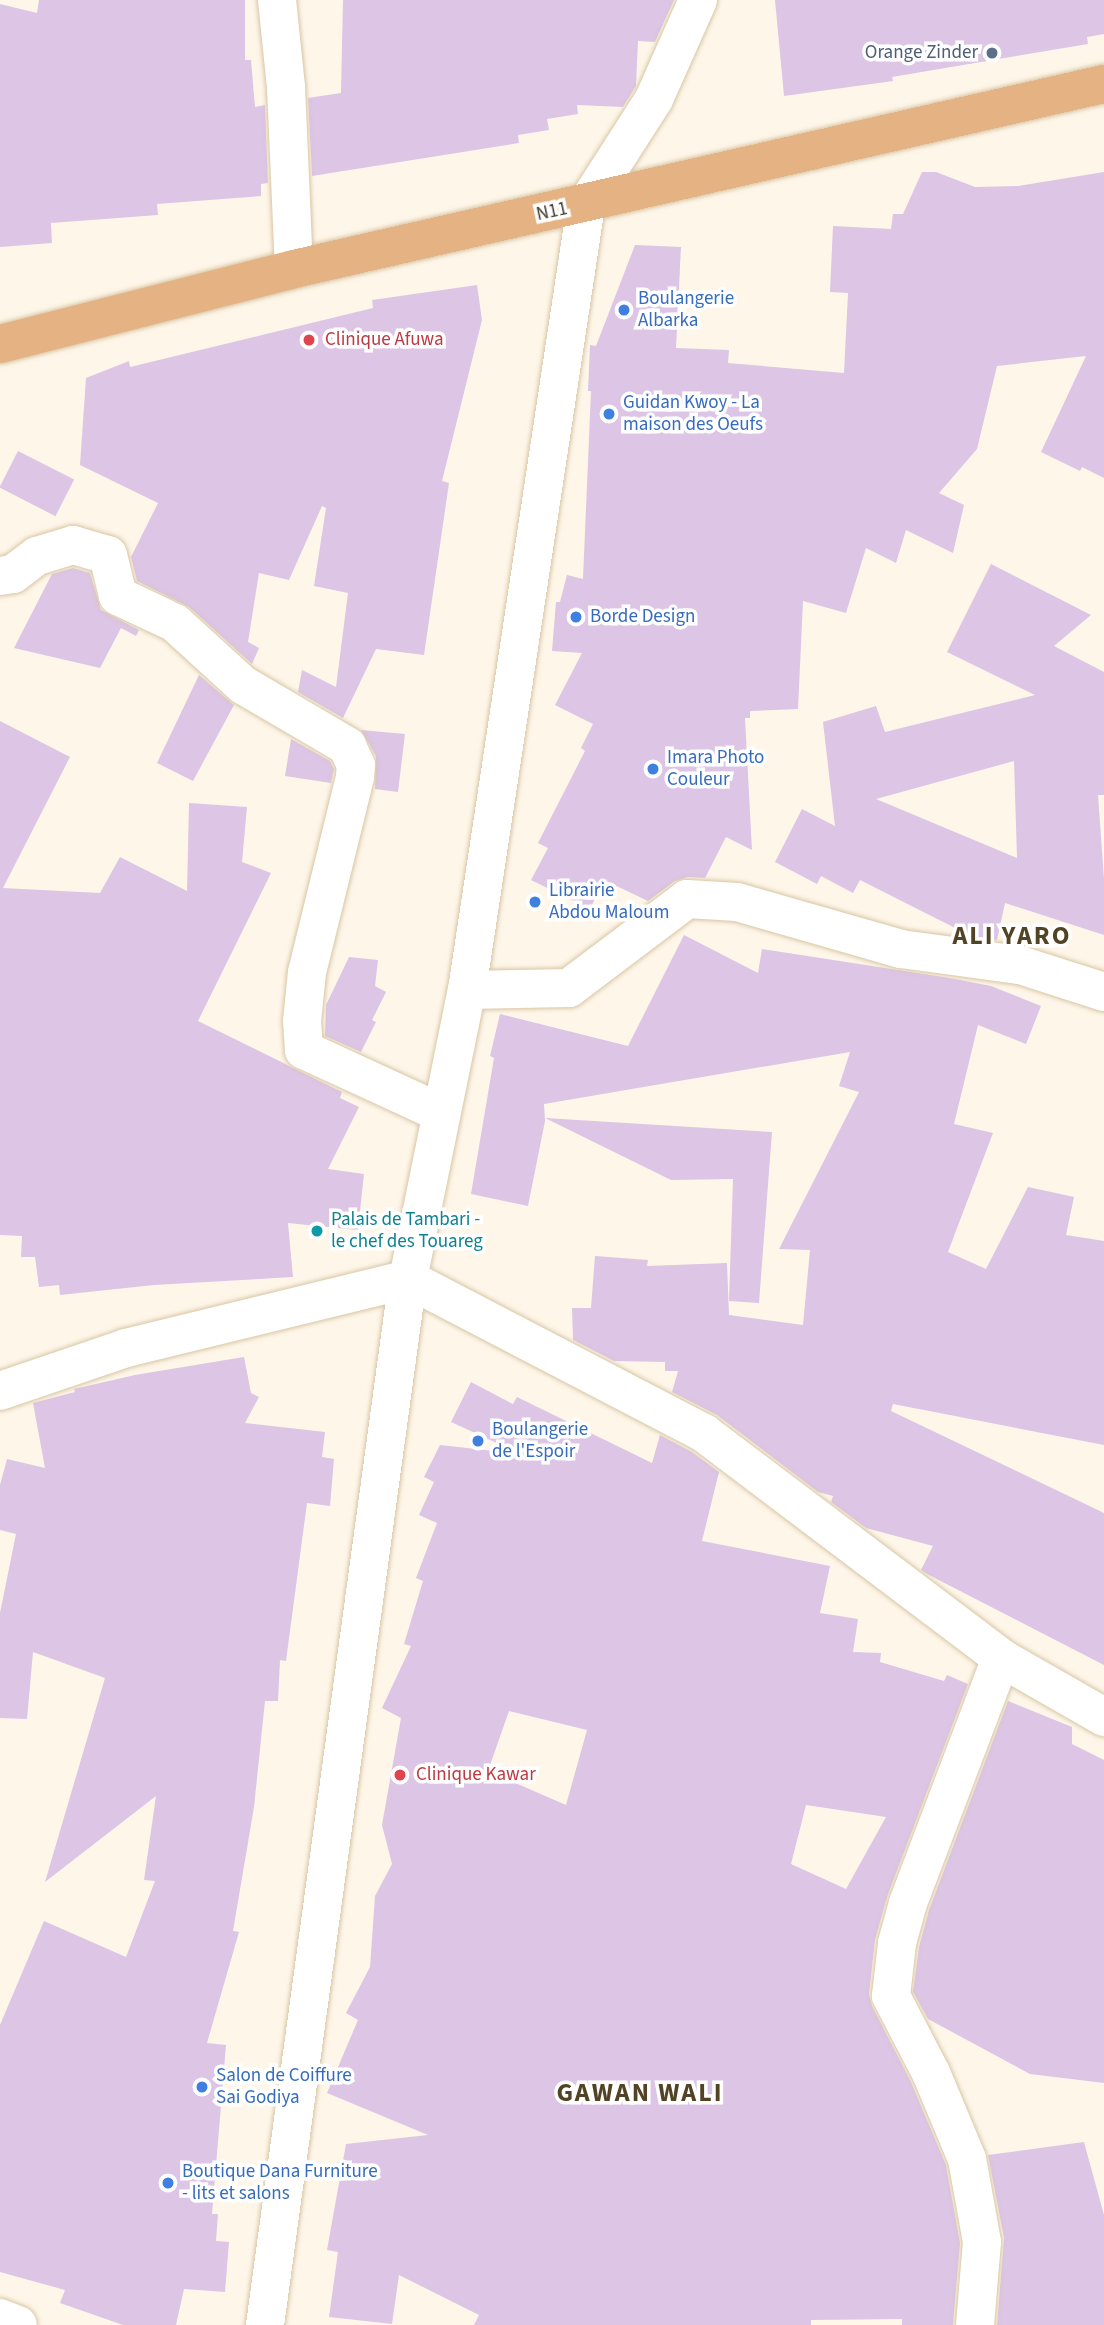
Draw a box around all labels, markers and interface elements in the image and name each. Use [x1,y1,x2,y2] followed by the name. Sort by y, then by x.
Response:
[865,42,978,64] place label: Orange Zinder
[984,45,1000,61] marker: Orange Zinder
[534,198,570,226] street label: N11
[638,288,734,332] place label: Boulangerie Albarka
[616,302,632,318] marker: Boulangerie Albarka
[325,329,444,351] place label: Clinique Afuwa
[299,330,319,350] marker: Clinique Afuwa
[623,392,763,436] place label: Guidan Kwoy - La maison des Oeufs
[601,406,617,422] marker: Guidan Kwoy - La maison des Oeufs
[590,606,695,628] place label: Borde Design
[568,609,584,625] marker: Borde Design
[667,747,764,791] place label: Imara Photo Couleur
[645,761,661,777] marker: Imara Photo Couleur
[549,880,669,924] place label: Librairie Abdou Maloum
[527,894,543,910] marker: Librairie Abdou Maloum
[953,920,1071,952] district label: ALI YARO
[331,1209,483,1253] place label: Palais de Tambari - le chef des Touareg
[309,1223,325,1239] marker: Palais de Tambari - le chef des Touareg
[492,1419,588,1463] place label: Boulangerie de l'Espoir
[470,1433,486,1449] marker: Boulangerie de l'Espoir
[416,1764,536,1786] place label: Clinique Kawar
[390,1765,410,1785] marker: Clinique Kawar
[216,2065,352,2109] place label: Salon de Coiffure Sai Godiya
[558,2077,722,2109] district label: GAWAN WALI
[194,2079,210,2095] marker: Salon de Coiffure Sai Godiya
[182,2161,378,2205] place label: Boutique Dana Furniture - lits et salons
[160,2175,176,2191] marker: Boutique Dana Furniture - lits et salons

